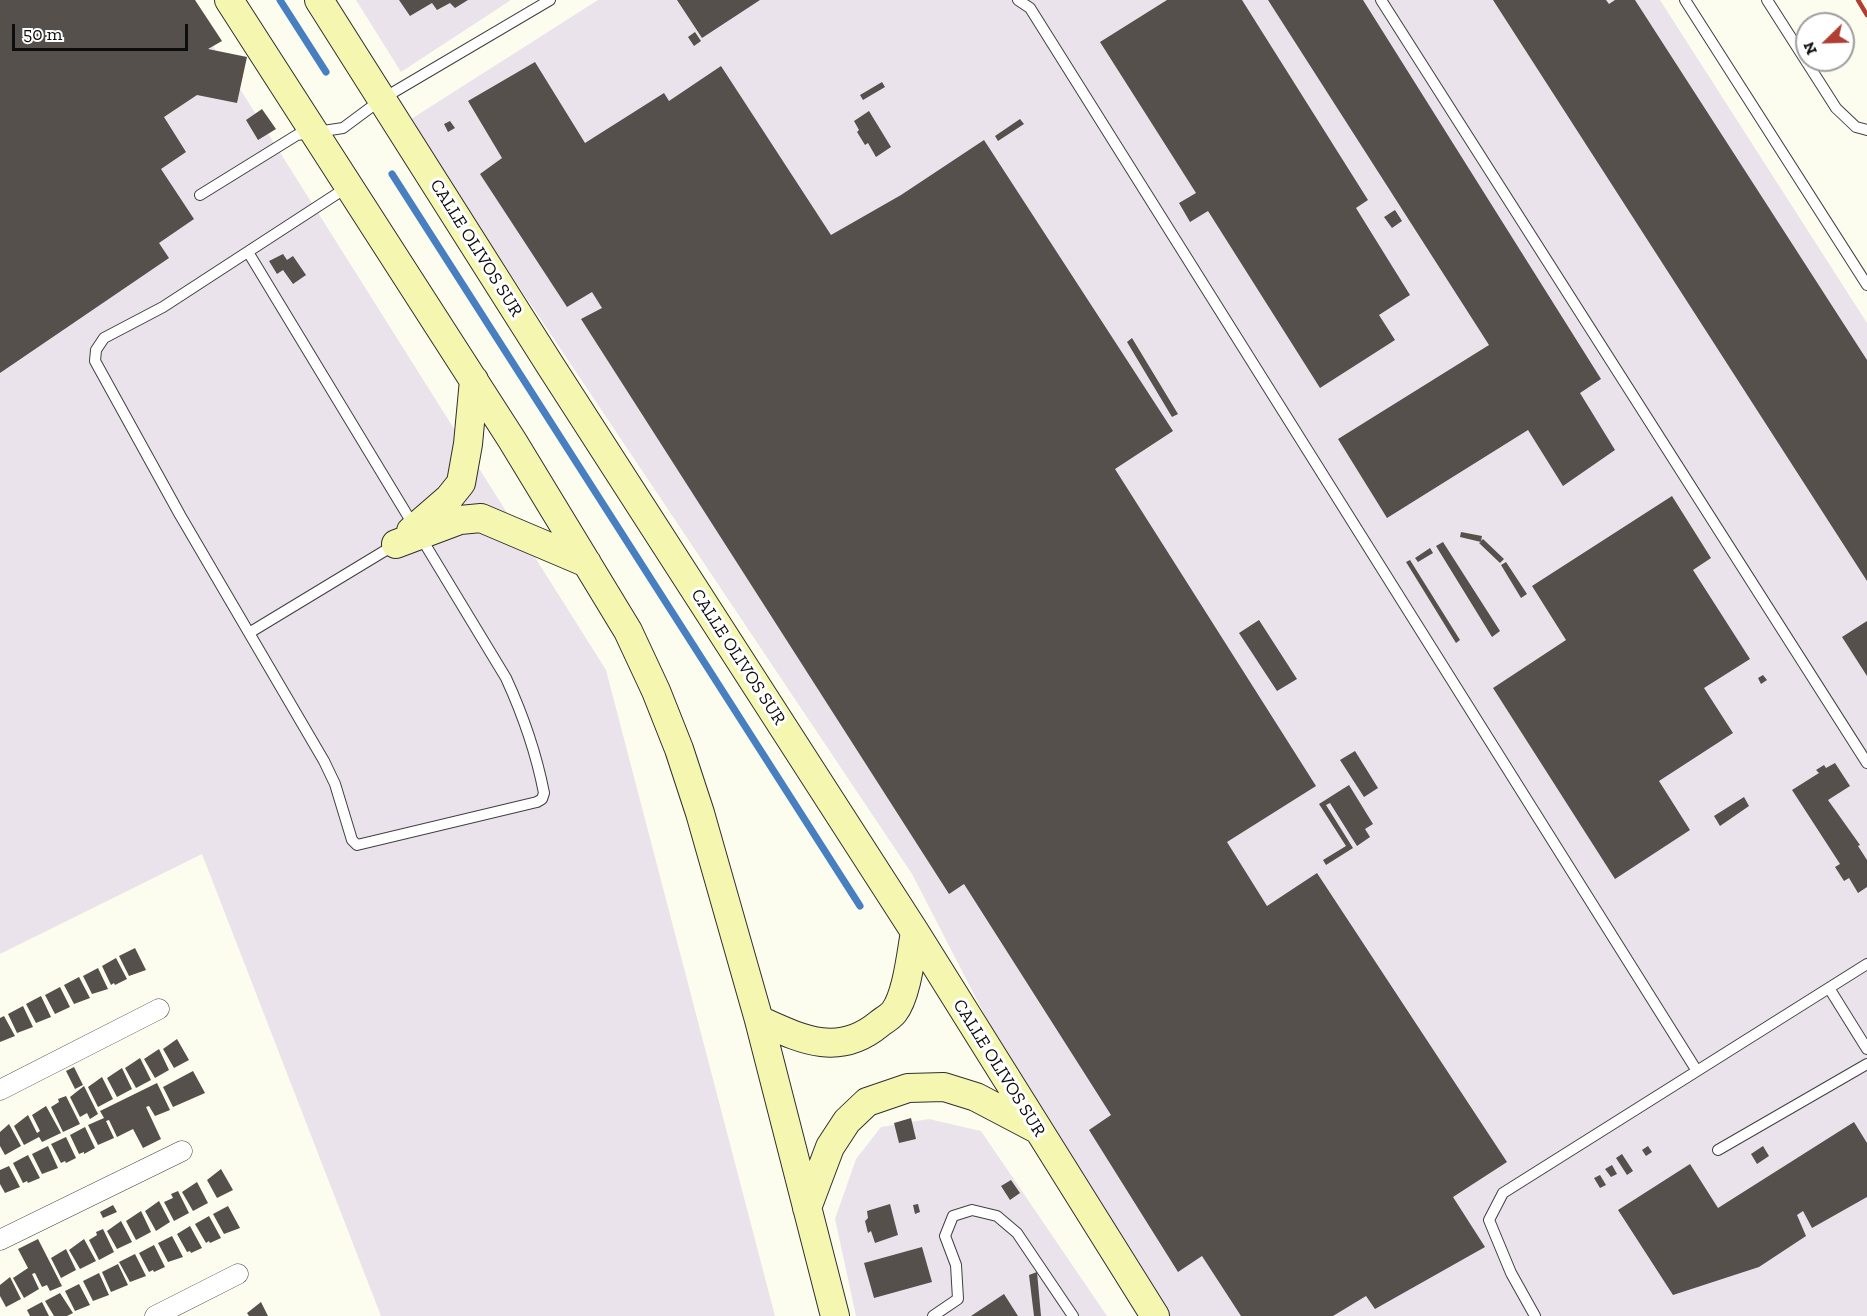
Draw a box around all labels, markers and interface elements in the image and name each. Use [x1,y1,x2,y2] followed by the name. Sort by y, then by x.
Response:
[15,12,190,50] scale bar
[1795,12,1855,72] north arrow
[23,23,62,45] text: 50 m
[1799,39,1821,58] text: N
[425,175,527,321] street label: CALLE OLIVOS SUR
[686,585,790,729] street label: CALLE OLIVOS SUR
[948,995,1050,1141] street label: CALLE OLIVOS SUR

